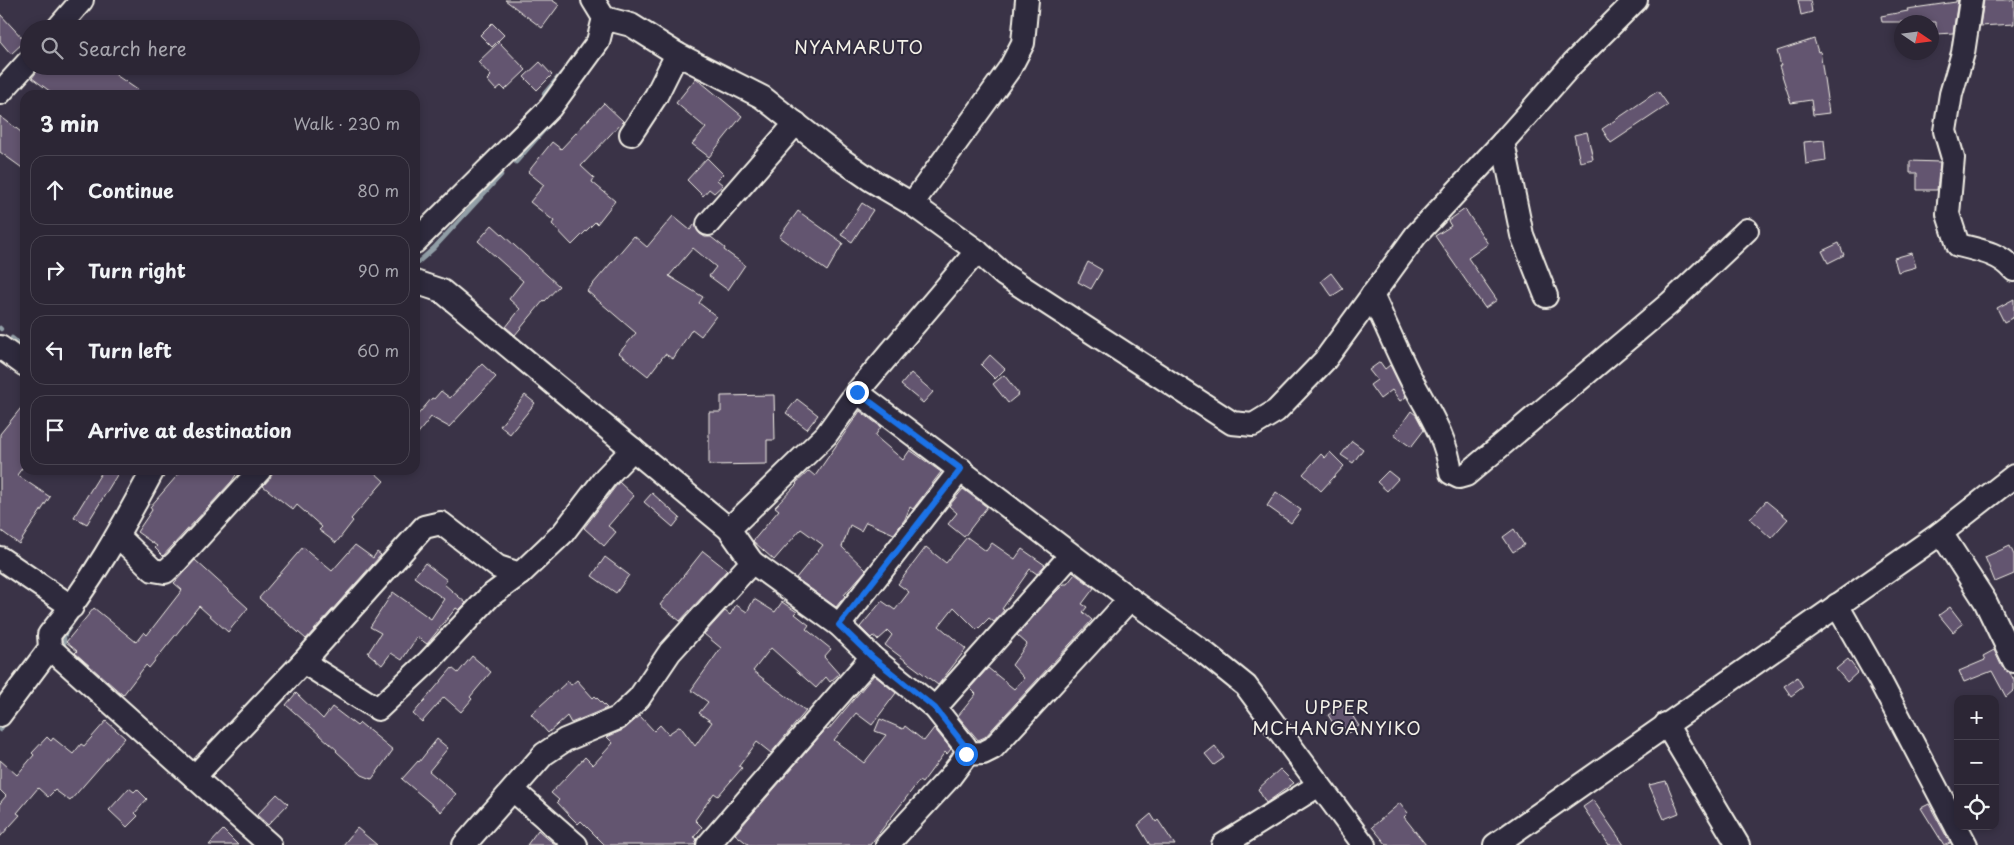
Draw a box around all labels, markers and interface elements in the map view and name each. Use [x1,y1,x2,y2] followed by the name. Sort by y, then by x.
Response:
[1894,15,1939,60] north arrow
[20,20,420,75] search box
[794,33,924,60] district label: NYAMARUTO
[38,34,66,62] icon: search
[78,34,187,62] text: Search here
[40,107,99,139] text: 3 min
[293,111,400,135] text: Walk · 230 m
[41,176,69,204] icon: ahead
[88,176,174,204] text: Continue
[357,178,399,202] text: 80 m
[41,256,69,284] icon: right
[88,256,186,284] text: Turn right
[358,258,399,282] text: 90 m
[41,336,69,364] icon: left
[88,336,172,364] text: Turn left
[357,338,399,362] text: 60 m
[846,381,869,404] route end
[41,416,69,444] icon: arrive
[88,416,292,444] text: Arrive at destination
[1252,693,1422,741] district label: UPPER MCHANGANYIKO
[1954,695,1999,830] map controls
[1954,695,1999,740] button: +
[1954,740,1999,785] button: −
[955,743,978,766] route start
[1954,785,1999,830] button: locate

